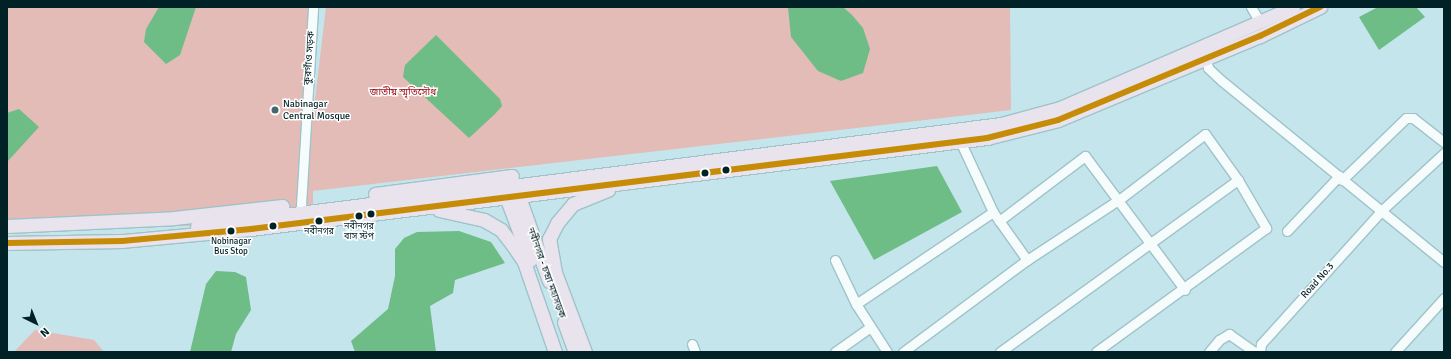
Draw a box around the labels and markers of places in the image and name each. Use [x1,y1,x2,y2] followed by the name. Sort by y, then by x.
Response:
[283,98,350,122] place label: Nabinagar Central Mosque
[270,105,280,115] marker: Nabinagar Central Mosque
[721,165,731,175] unlabelled marker
[700,168,710,178] unlabelled marker
[366,209,376,219] unlabelled marker
[354,211,364,221] marker: নবীনগর বাস স্টপ
[314,216,324,226] marker: নবীনগর
[268,221,278,231] unlabelled marker
[344,222,374,243] place label: নবীনগর বাস স্টপ
[226,226,236,236] marker: Nobinagar Bus Stop
[304,227,334,237] place label: নবীনগর
[211,237,251,258] place label: Nobinagar Bus Stop

